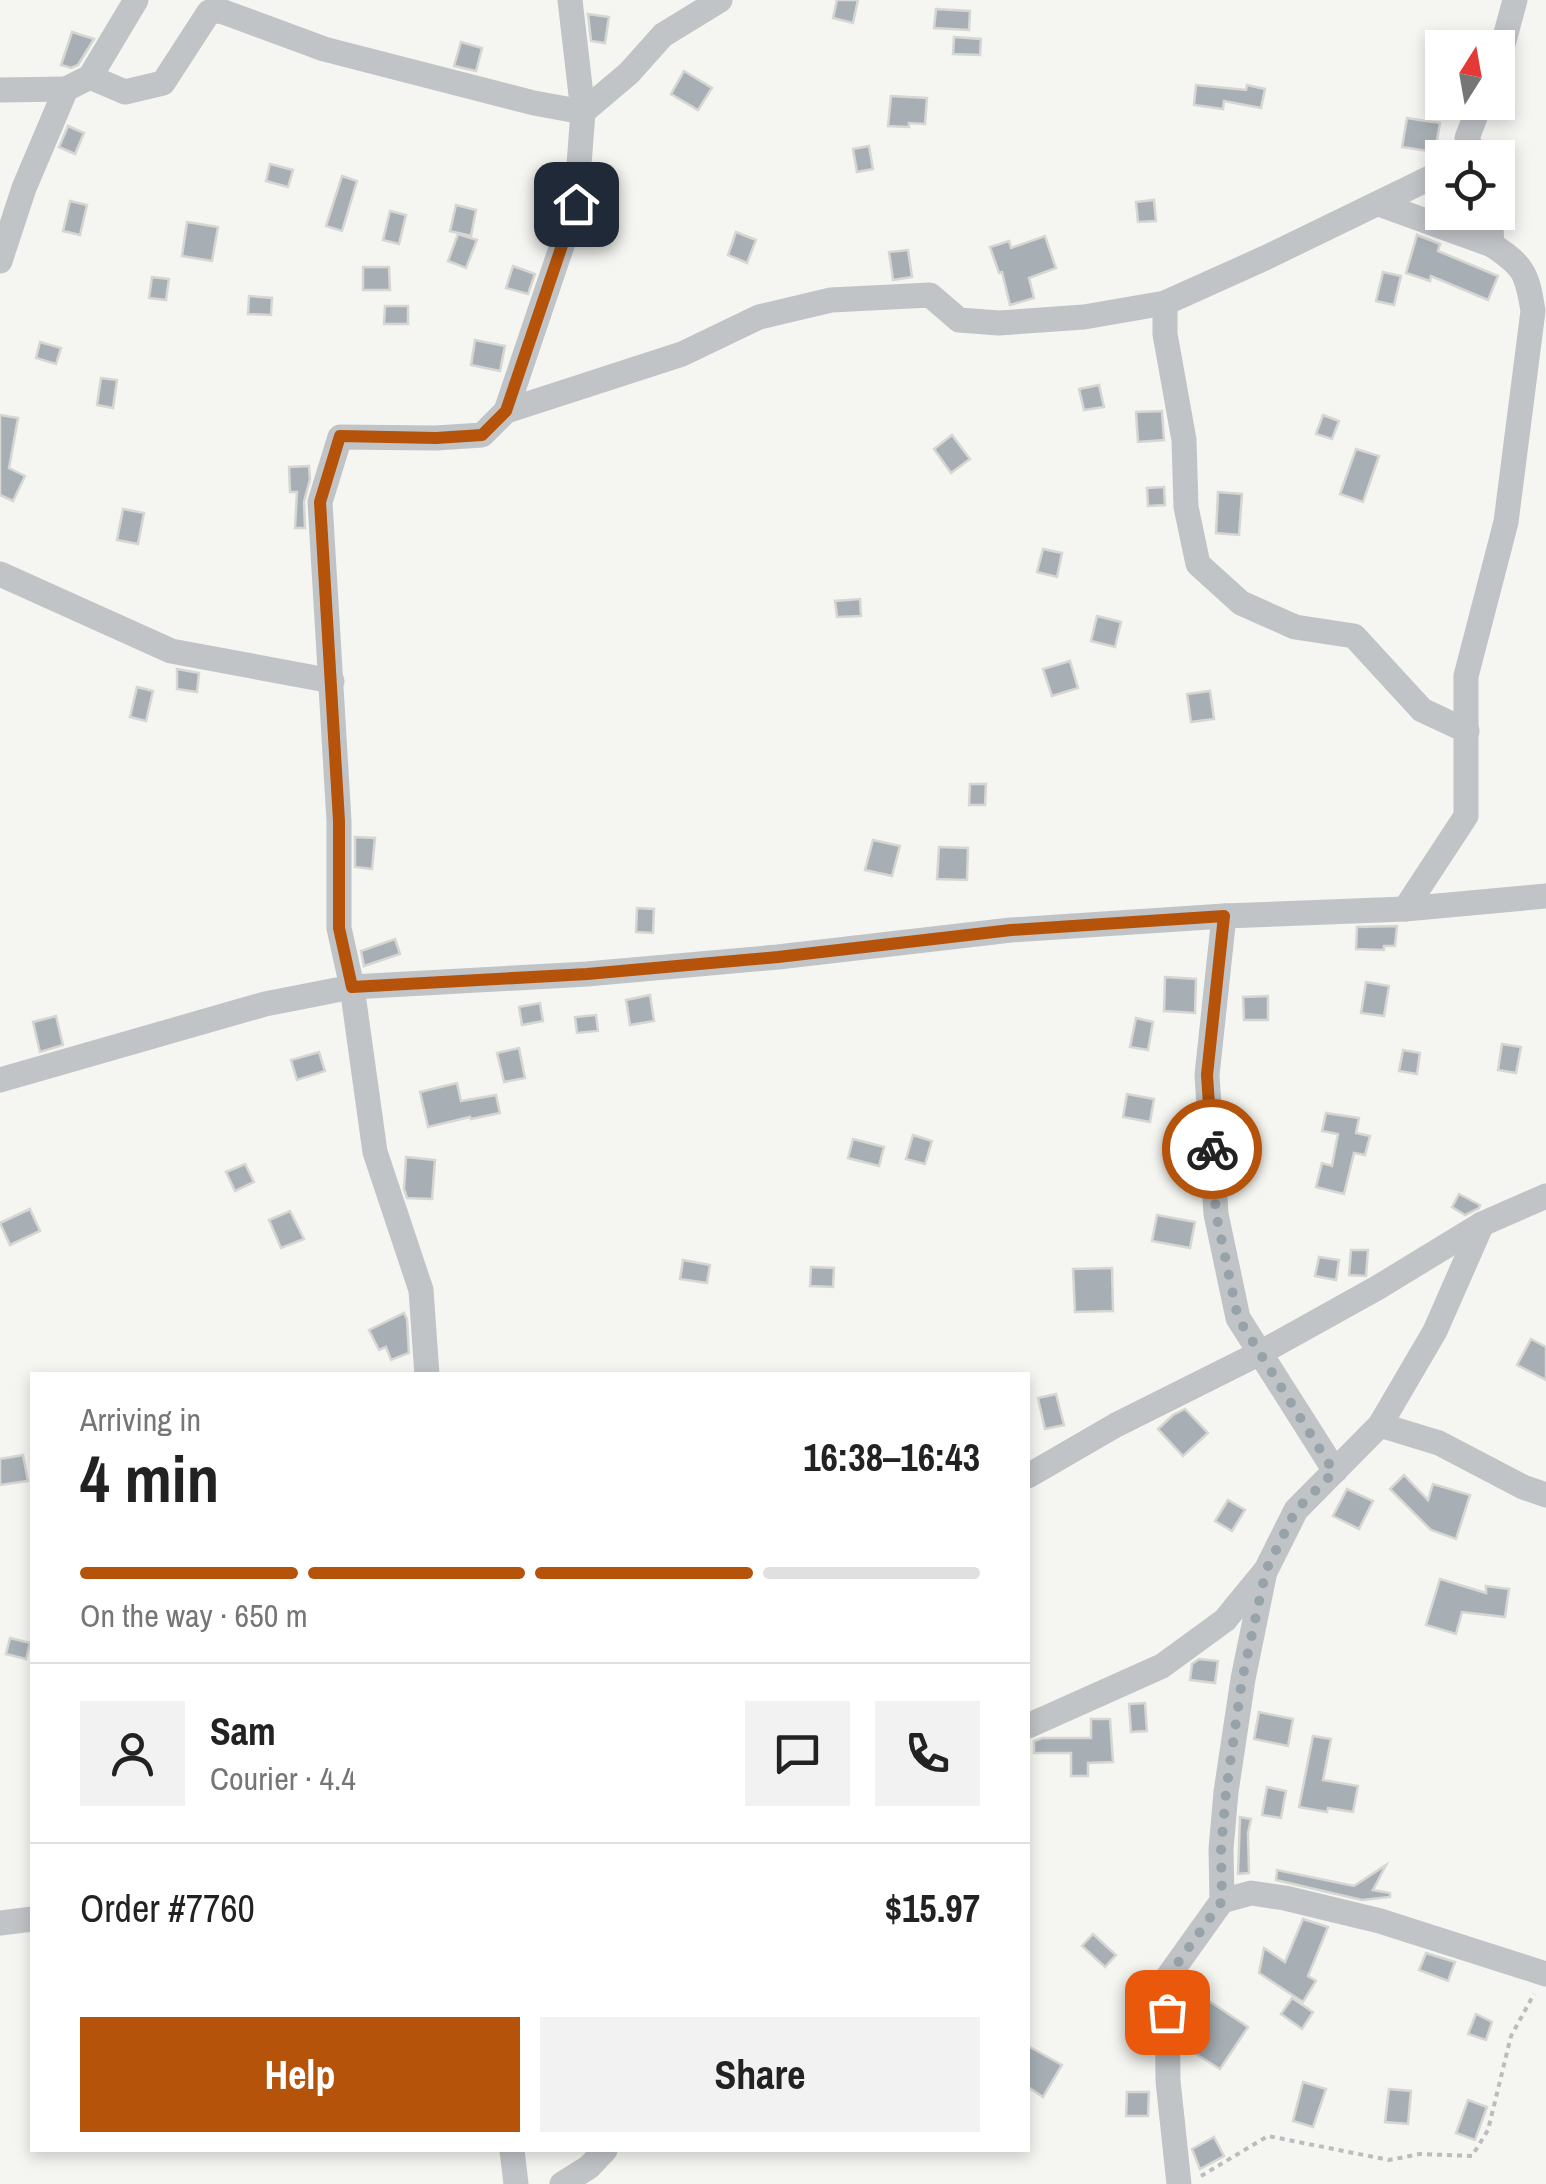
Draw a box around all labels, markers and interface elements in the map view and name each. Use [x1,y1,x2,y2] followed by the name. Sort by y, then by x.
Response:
[1425,30,1515,120] north arrow
[1425,30,1515,230] map controls
[1425,140,1515,230] button: locate
[534,162,619,247] pin
[549,177,604,232] icon: home
[1162,1099,1262,1199] courier
[1185,1122,1240,1177] icon: bike
[80,1398,201,1441] text: Arriving in
[803,1432,980,1483] text: 16:38–16:43
[80,1435,219,1522] text: 4 min
[80,1594,308,1637] text: On the way · 650 m
[80,1701,185,1806] button: person
[745,1701,850,1806] button: chat
[875,1701,980,1806] button: phone
[210,1706,276,1757] text: Sam
[210,1757,356,1800] text: Courier · 4.4
[80,1883,255,1934] text: Order #7760
[885,1883,980,1934] text: $15.97
[1125,1970,1210,2055] pin
[1140,1985,1195,2040] icon: bag
[80,2017,520,2132] button: Help
[540,2017,980,2132] button: Share

